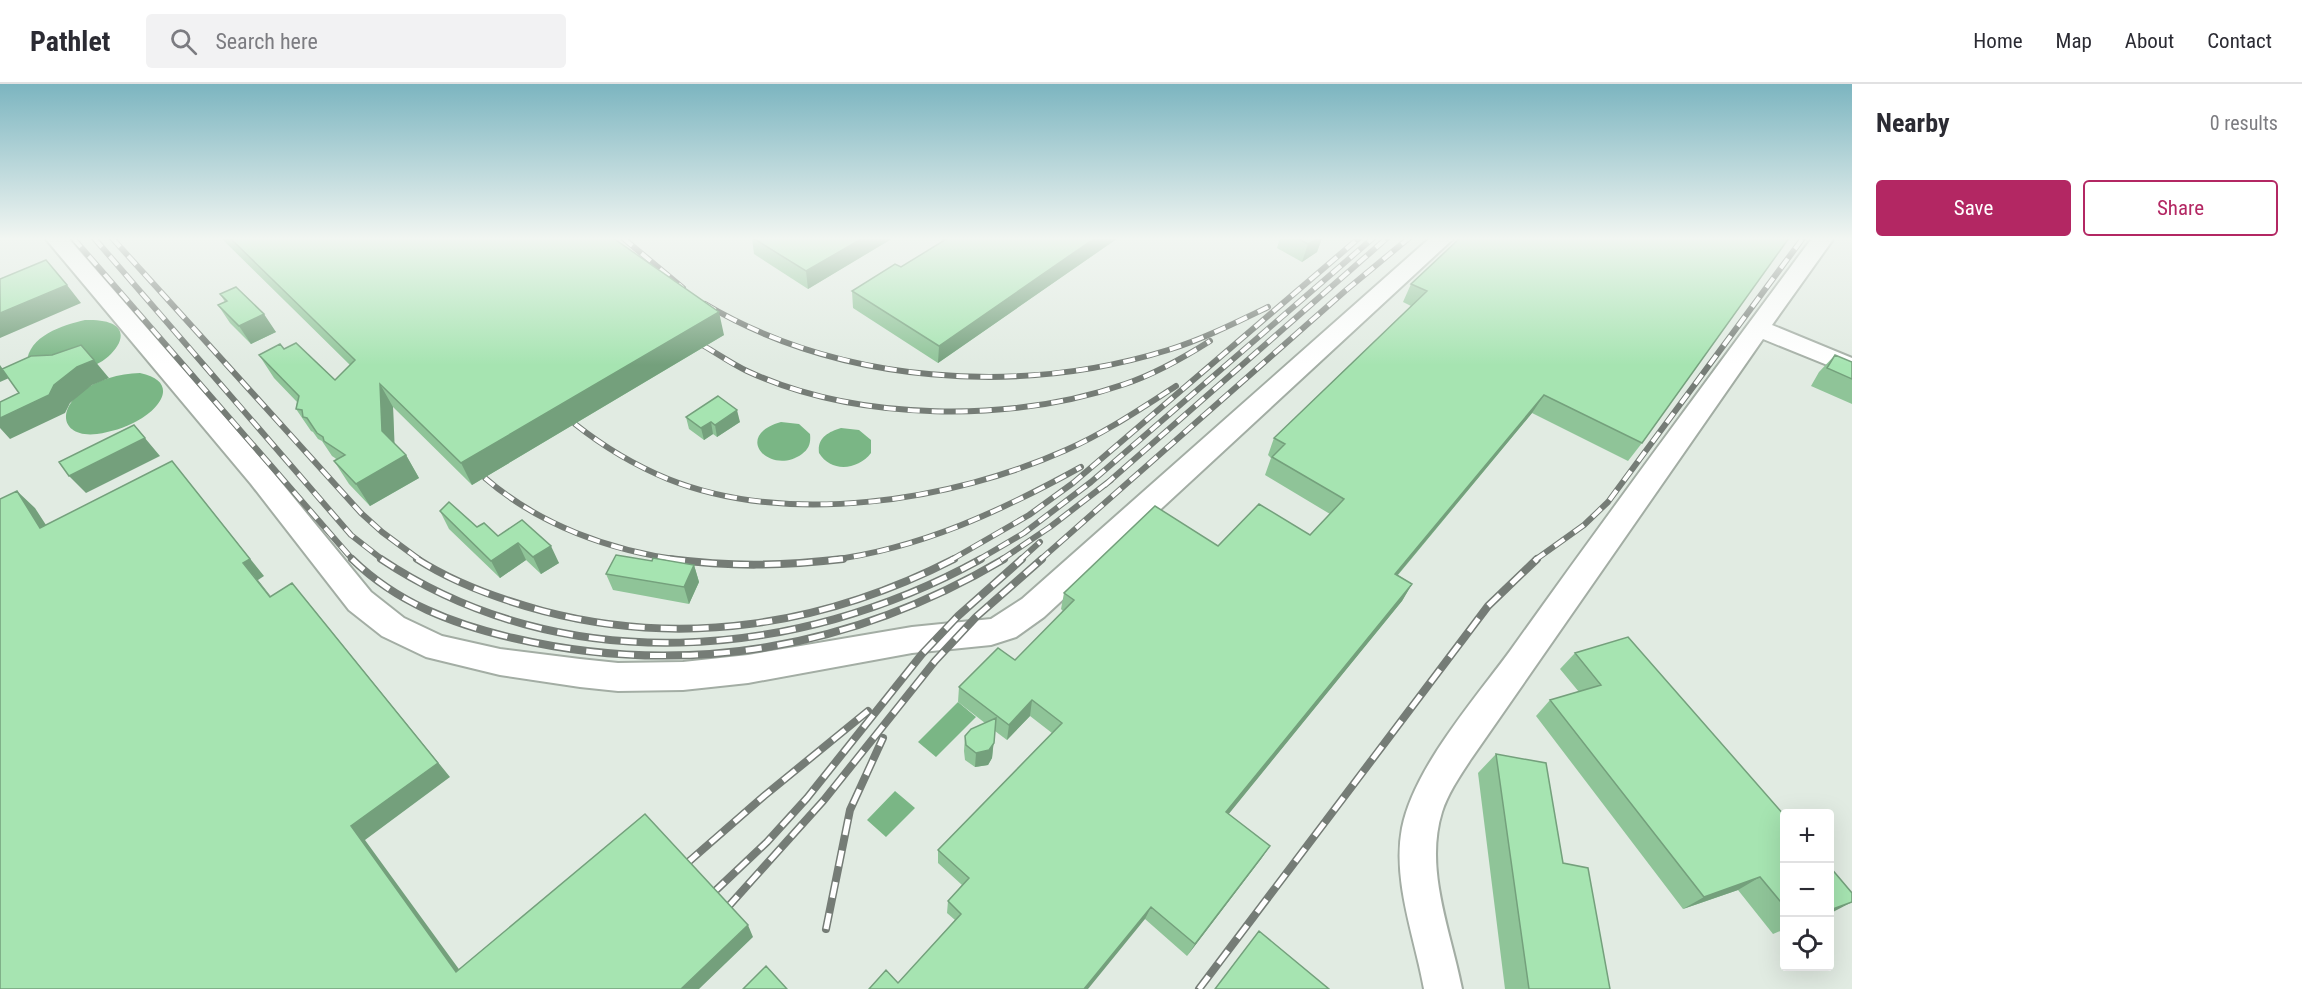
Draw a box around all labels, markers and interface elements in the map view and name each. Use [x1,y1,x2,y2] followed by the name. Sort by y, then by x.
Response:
[146,14,566,68] search box
[30,25,110,58] text: Pathlet
[167,25,200,58] icon: search
[215,29,318,54] text: Search here
[1973,29,2023,53] text: Home
[2056,29,2092,53] text: Map
[2125,29,2174,53] text: About
[2207,29,2272,53] text: Contact
[1876,108,1950,138] text: Nearby
[2210,111,2278,135] text: 0 results
[1876,180,2071,236] button: Save
[2083,180,2278,236] button: Share
[1780,809,1834,971] map controls
[1780,809,1834,863] button: +
[1780,863,1834,917] button: −
[1780,917,1834,971] button: locate

